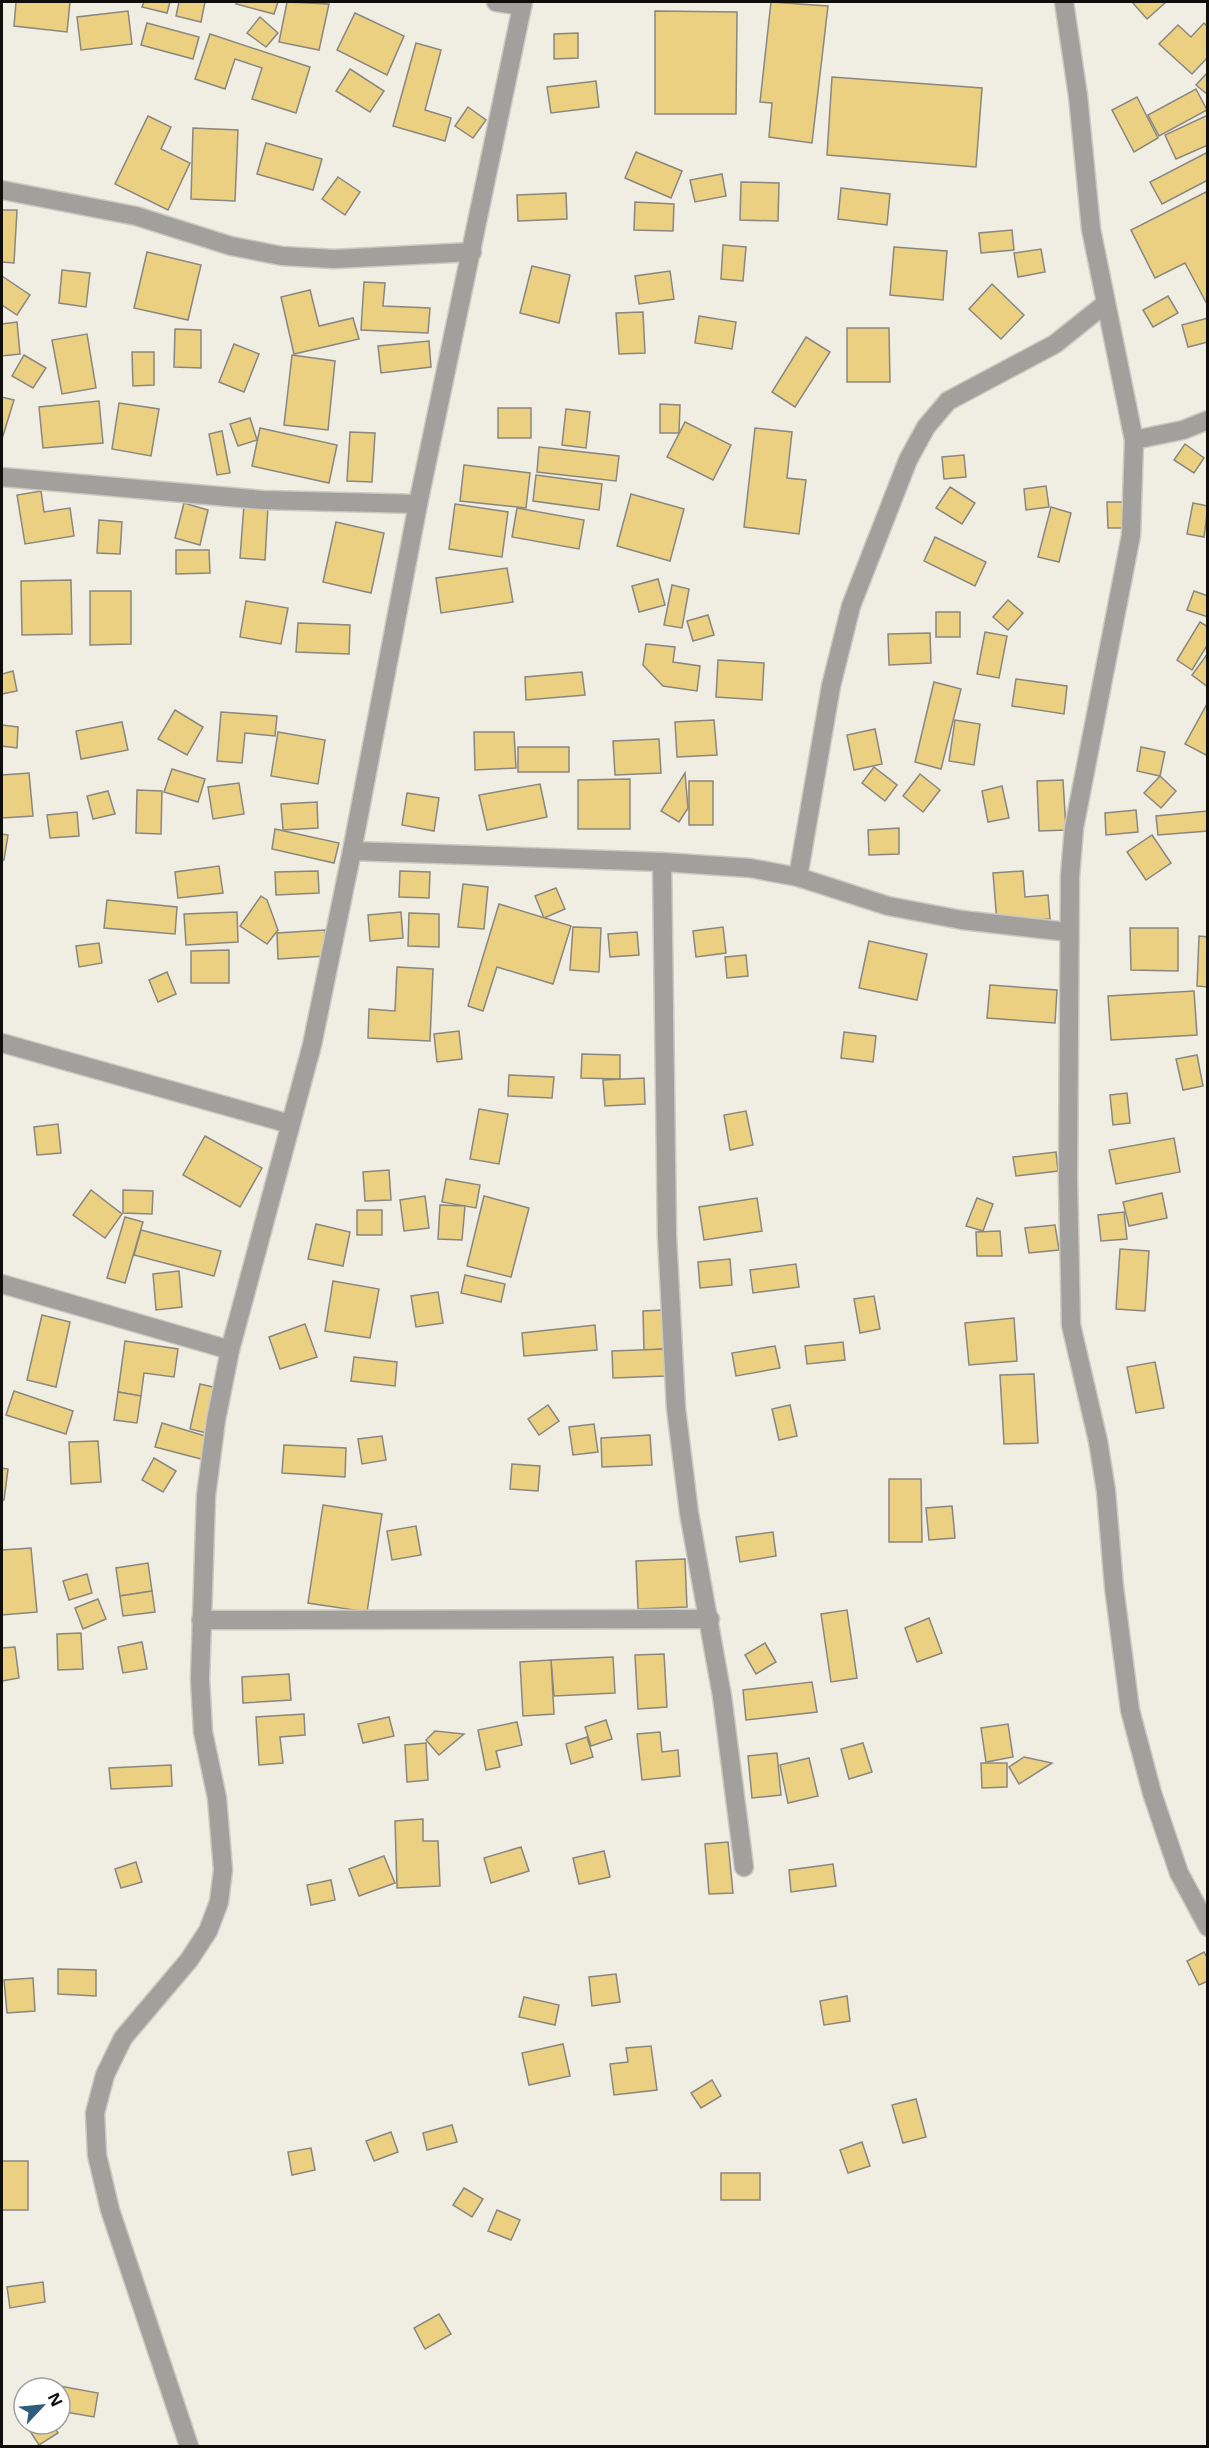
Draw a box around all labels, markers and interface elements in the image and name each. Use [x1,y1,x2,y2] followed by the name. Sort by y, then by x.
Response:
[12,2376,72,2436] north arrow
[43,2389,68,2410] text: N

